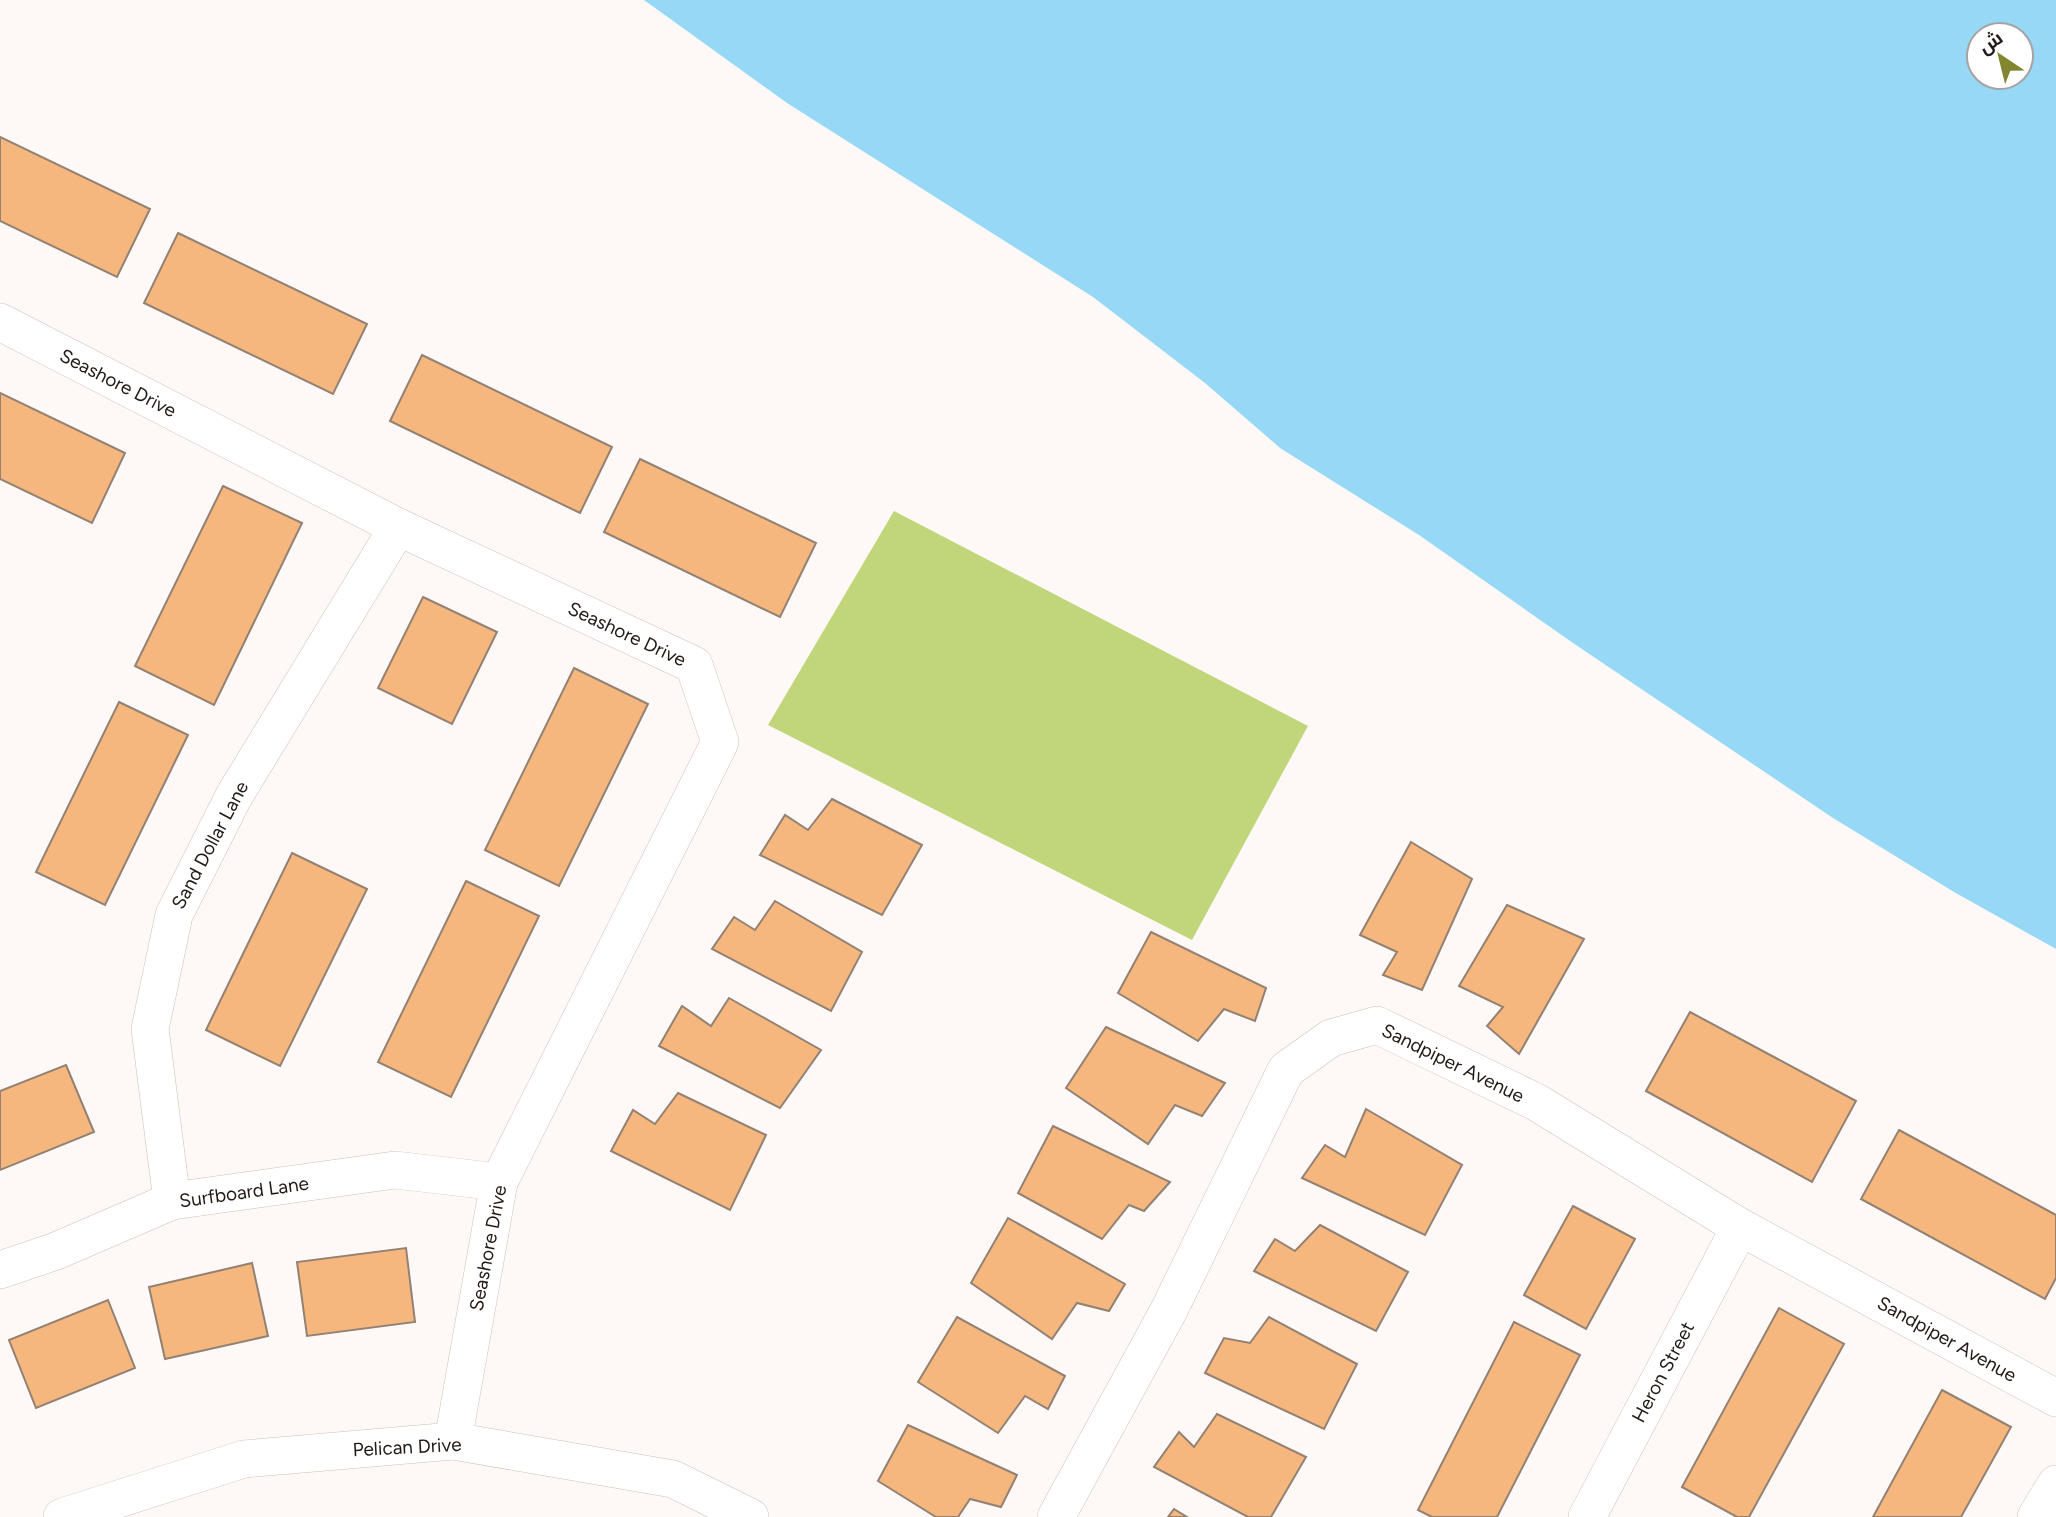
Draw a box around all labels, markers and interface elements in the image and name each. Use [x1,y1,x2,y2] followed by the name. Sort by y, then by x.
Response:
[1965,21,2035,91] north arrow
[1974,26,2007,59] text: ش
[56,344,180,422] street label: Seashore Drive
[564,597,690,671] street label: Seashore Drive
[167,777,253,913] street label: Sand Dollar Lane
[1378,1019,1528,1107] street label: Sandpiper Avenue
[178,1172,310,1212] street label: Surfboard Lane
[465,1183,511,1313] street label: Seashore Drive
[1873,1291,2021,1387] street label: Sandpiper Avenue
[1627,1318,1699,1426] street label: Heron Street
[352,1433,462,1461] street label: Pelican Drive

